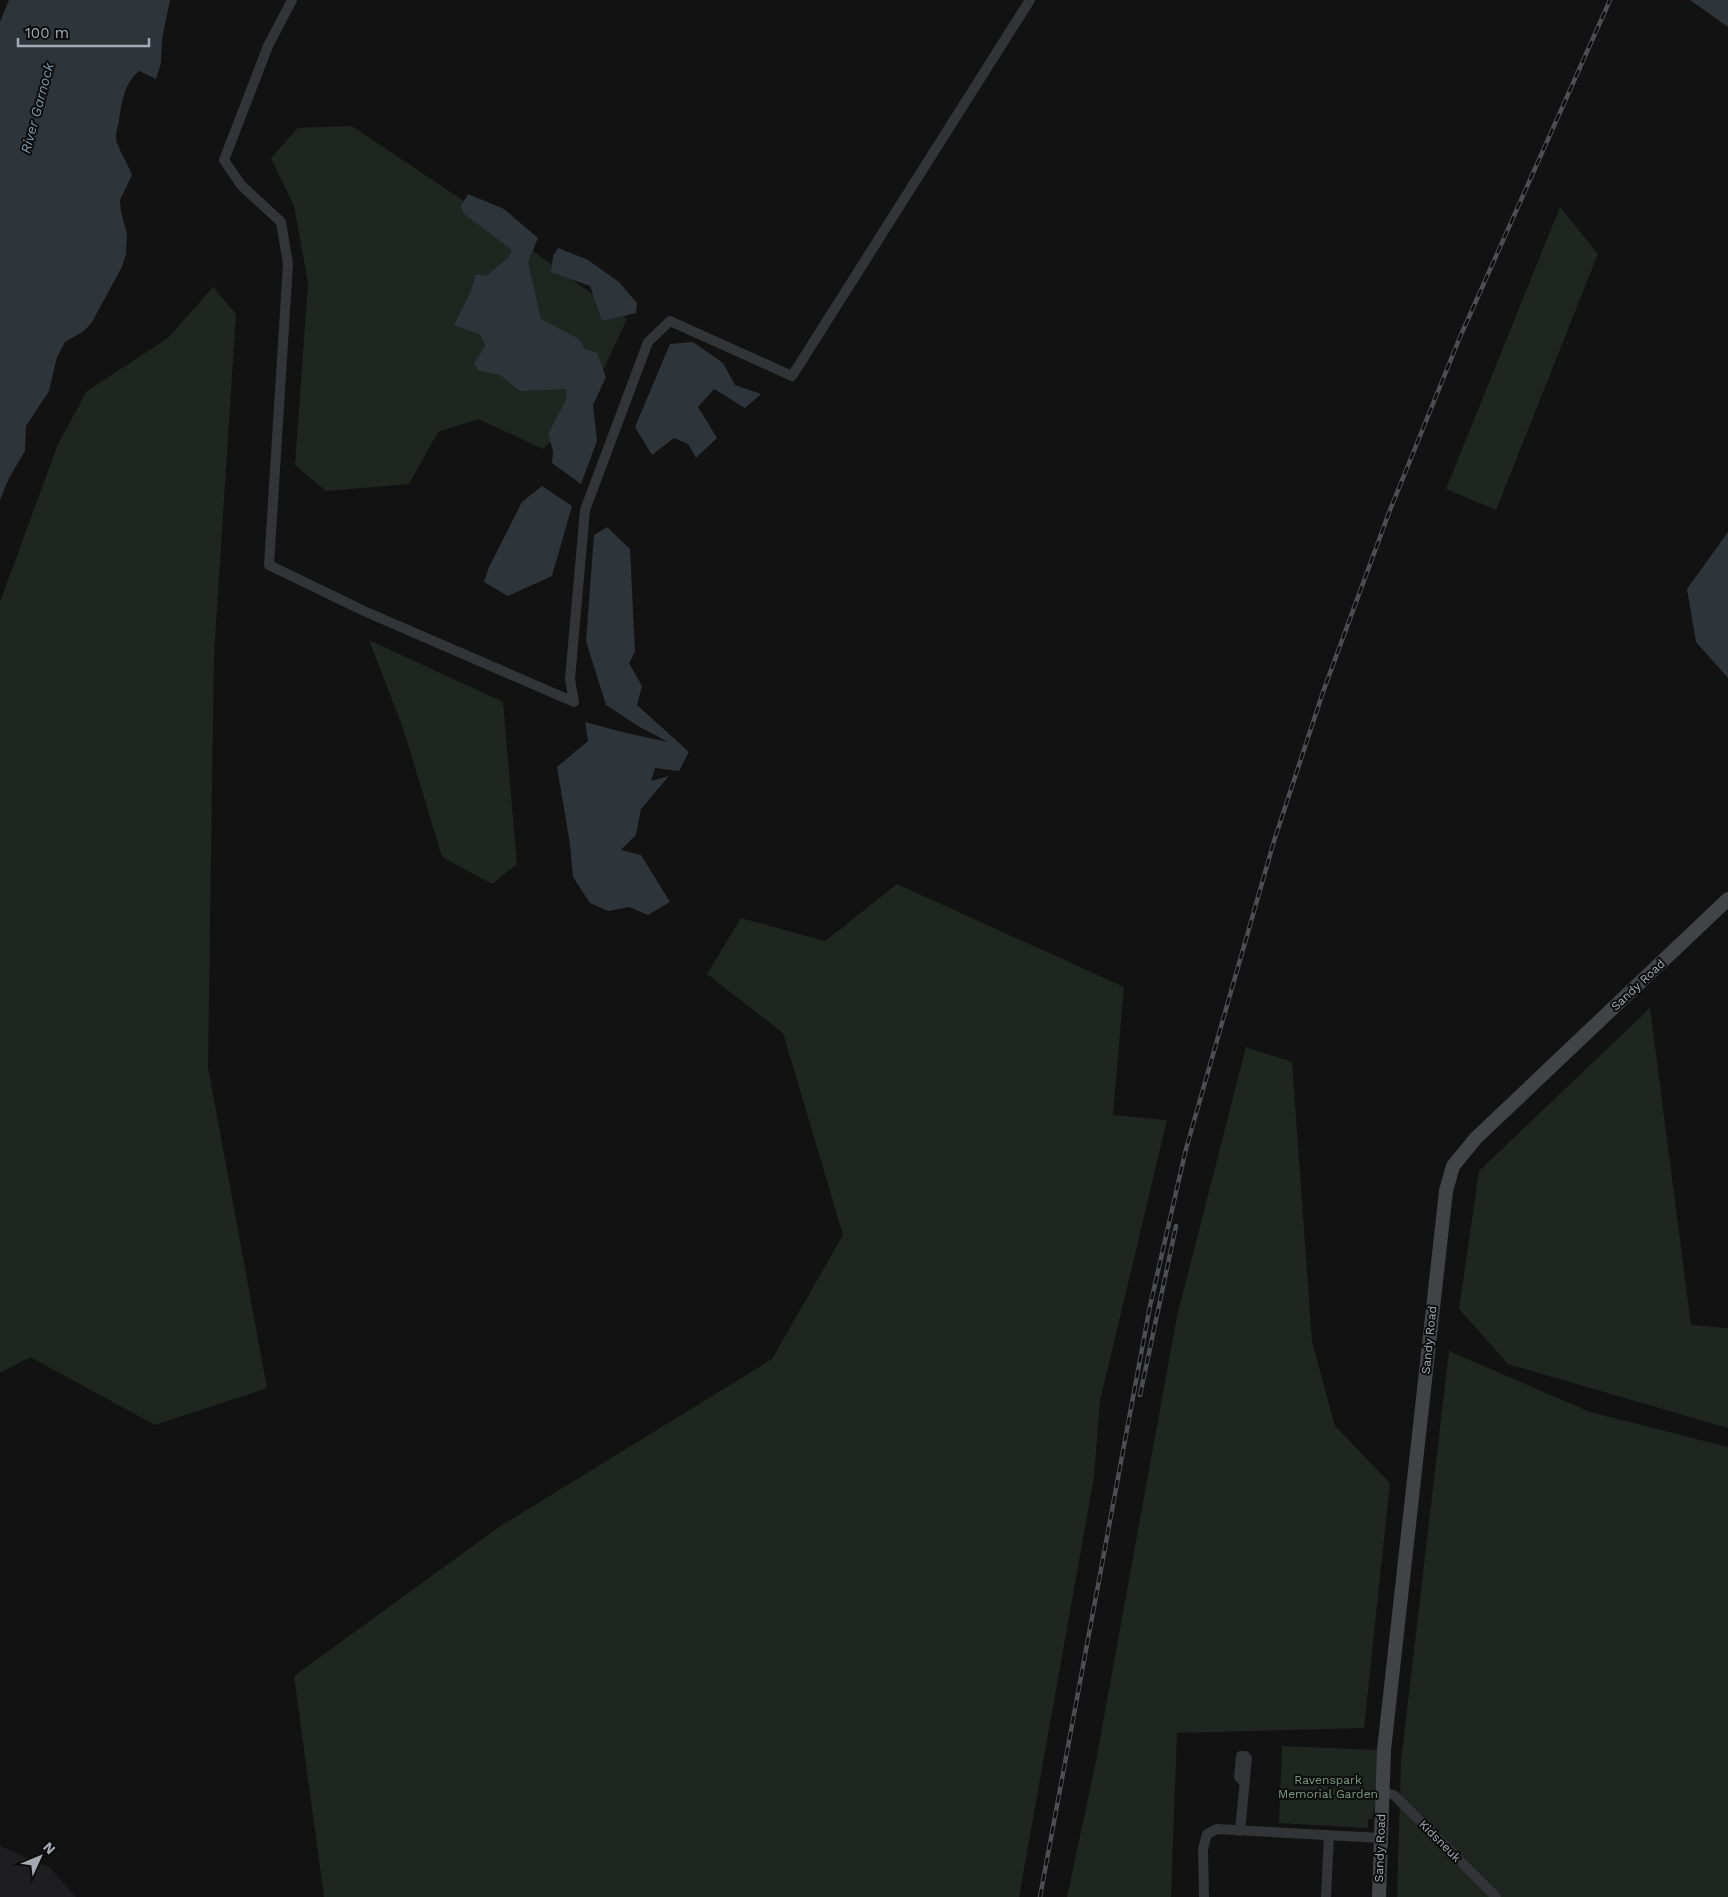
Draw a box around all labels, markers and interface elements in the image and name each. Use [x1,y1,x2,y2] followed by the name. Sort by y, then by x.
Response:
[18,15,149,47] scale bar
[25,24,69,42] text: 100 m
[17,61,57,155] water label: River Garnock
[1608,956,1668,1014] street label: Sandy Road
[1418,1305,1440,1375] street label: Sandy Road
[1278,1773,1378,1801] park label: Ravenspark Memorial Garden
[1372,1813,1388,1883] street label: Sandy Road
[1416,1817,1464,1865] street label: Kidsneuk
[15,1832,65,1882] north arrow
[40,1839,59,1857] text: N

